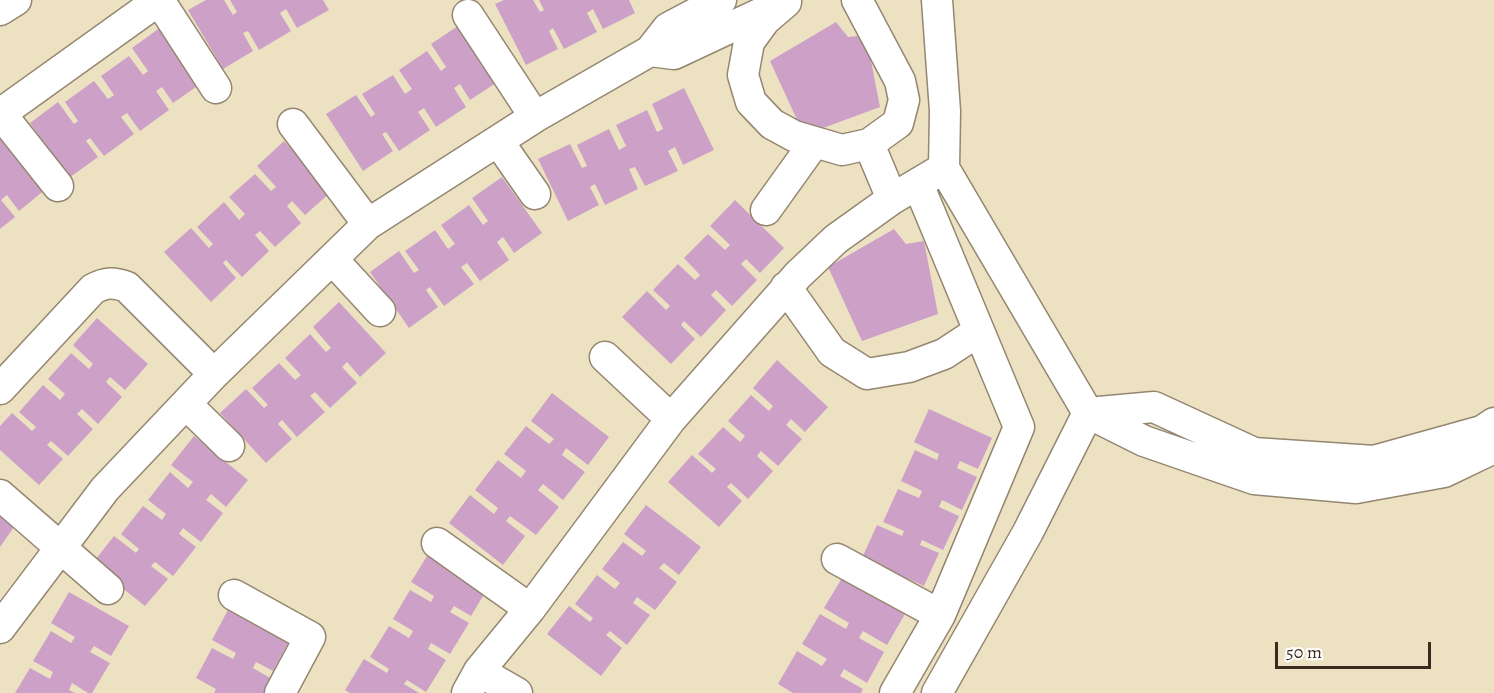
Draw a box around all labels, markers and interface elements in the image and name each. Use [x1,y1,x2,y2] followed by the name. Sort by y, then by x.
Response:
[1278,630,1434,668] scale bar
[1286,640,1322,664] text: 50 m

